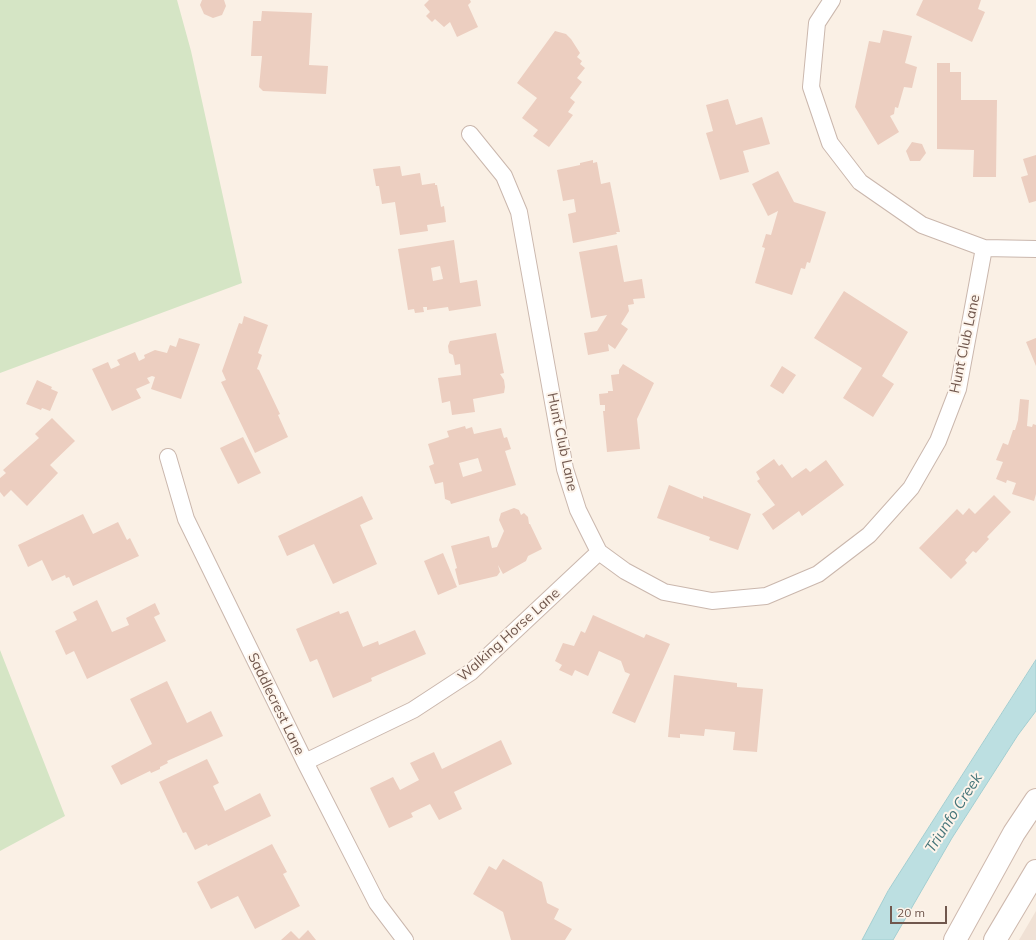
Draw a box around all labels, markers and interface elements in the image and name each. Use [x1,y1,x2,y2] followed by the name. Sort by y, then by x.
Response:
[946,293,984,395] street label: Hunt Club Lane
[543,391,581,493] street label: Hunt Club Lane
[455,585,563,685] street label: Walking Horse Lane
[244,650,308,758] street label: Saddlecrest Lane
[922,770,986,856] water label: Triunfo Creek
[892,898,949,924] scale bar
[897,905,925,920] text: 20 m

